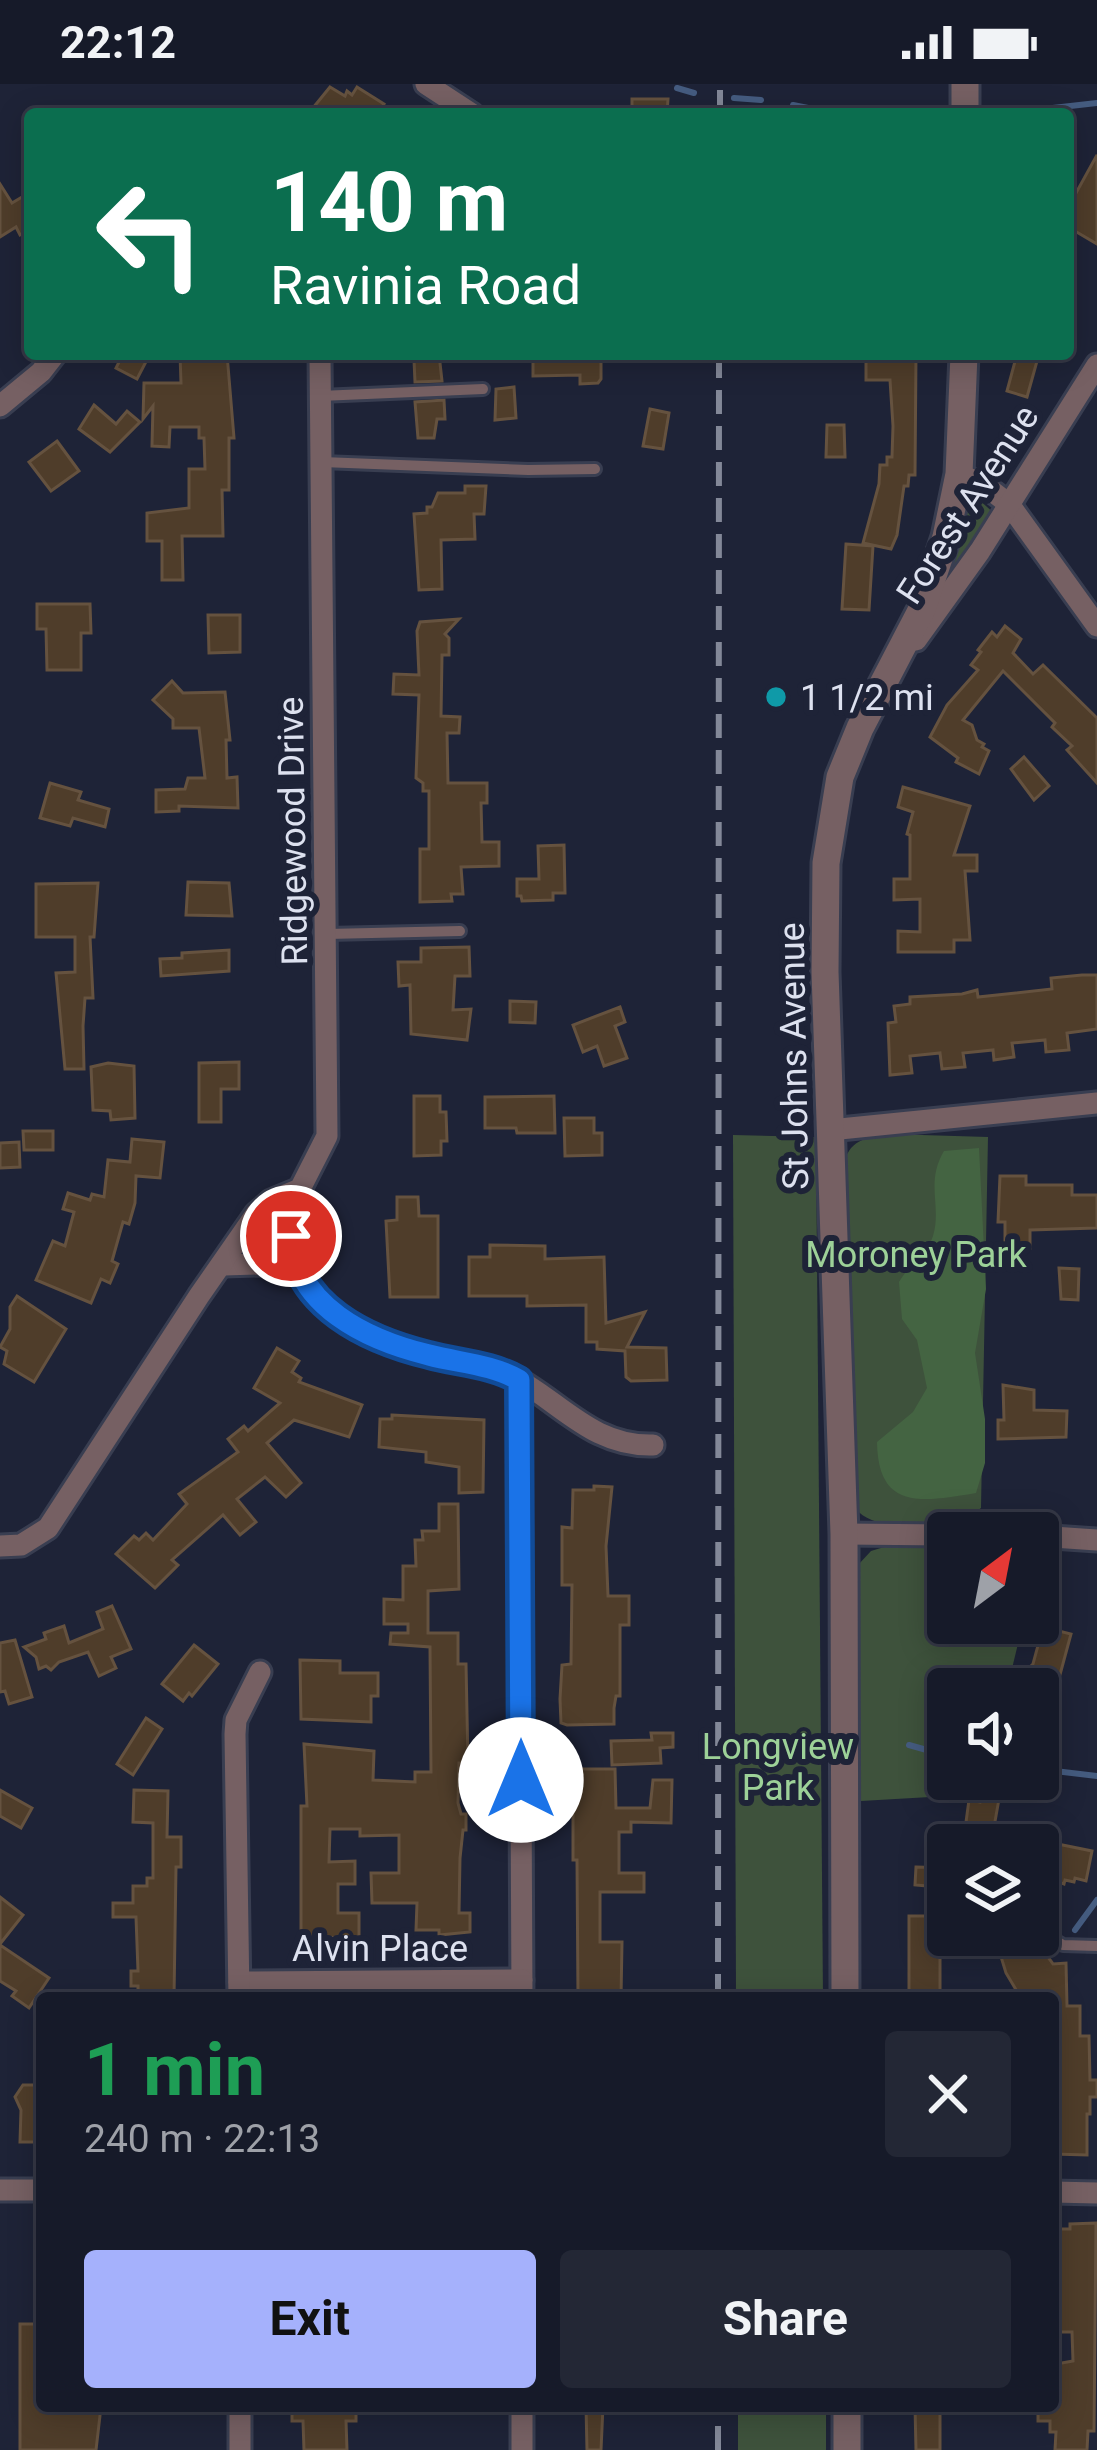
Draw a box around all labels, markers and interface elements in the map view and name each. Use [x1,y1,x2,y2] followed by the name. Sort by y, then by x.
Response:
[60,16,176,69] text: 22:12
[270,153,508,252] text: 140 m
[72,156,228,312] icon: left
[270,254,581,317] text: Ravinia Road
[888,397,1048,612] street label: Forest Avenue
[800,677,934,719] place label: 1 1/2 mi
[763,684,789,710] marker: 1 1/2 mi
[270,696,316,966] street label: Ridgewood Drive
[771,922,817,1190] street label: St Johns Avenue
[240,1185,342,1287] pin
[258,1203,324,1269] icon: arrive
[805,1234,1028,1276] park label: Moroney Park
[927,1512,1059,1644] north arrow
[927,1512,1059,1956] map controls
[927,1668,1059,1800] button: sound
[458,1717,584,1843] position arrow
[702,1726,854,1809] park label: Longview Park
[927,1824,1059,1956] button: layers
[292,1928,468,1970] street label: Alvin Place
[84,2028,265,2113] text: 1 min
[885,2031,1011,2157] button: close
[84,2116,320,2162] text: 240 m · 22:13
[84,2250,536,2388] button: Exit
[560,2250,1011,2388] button: Share

